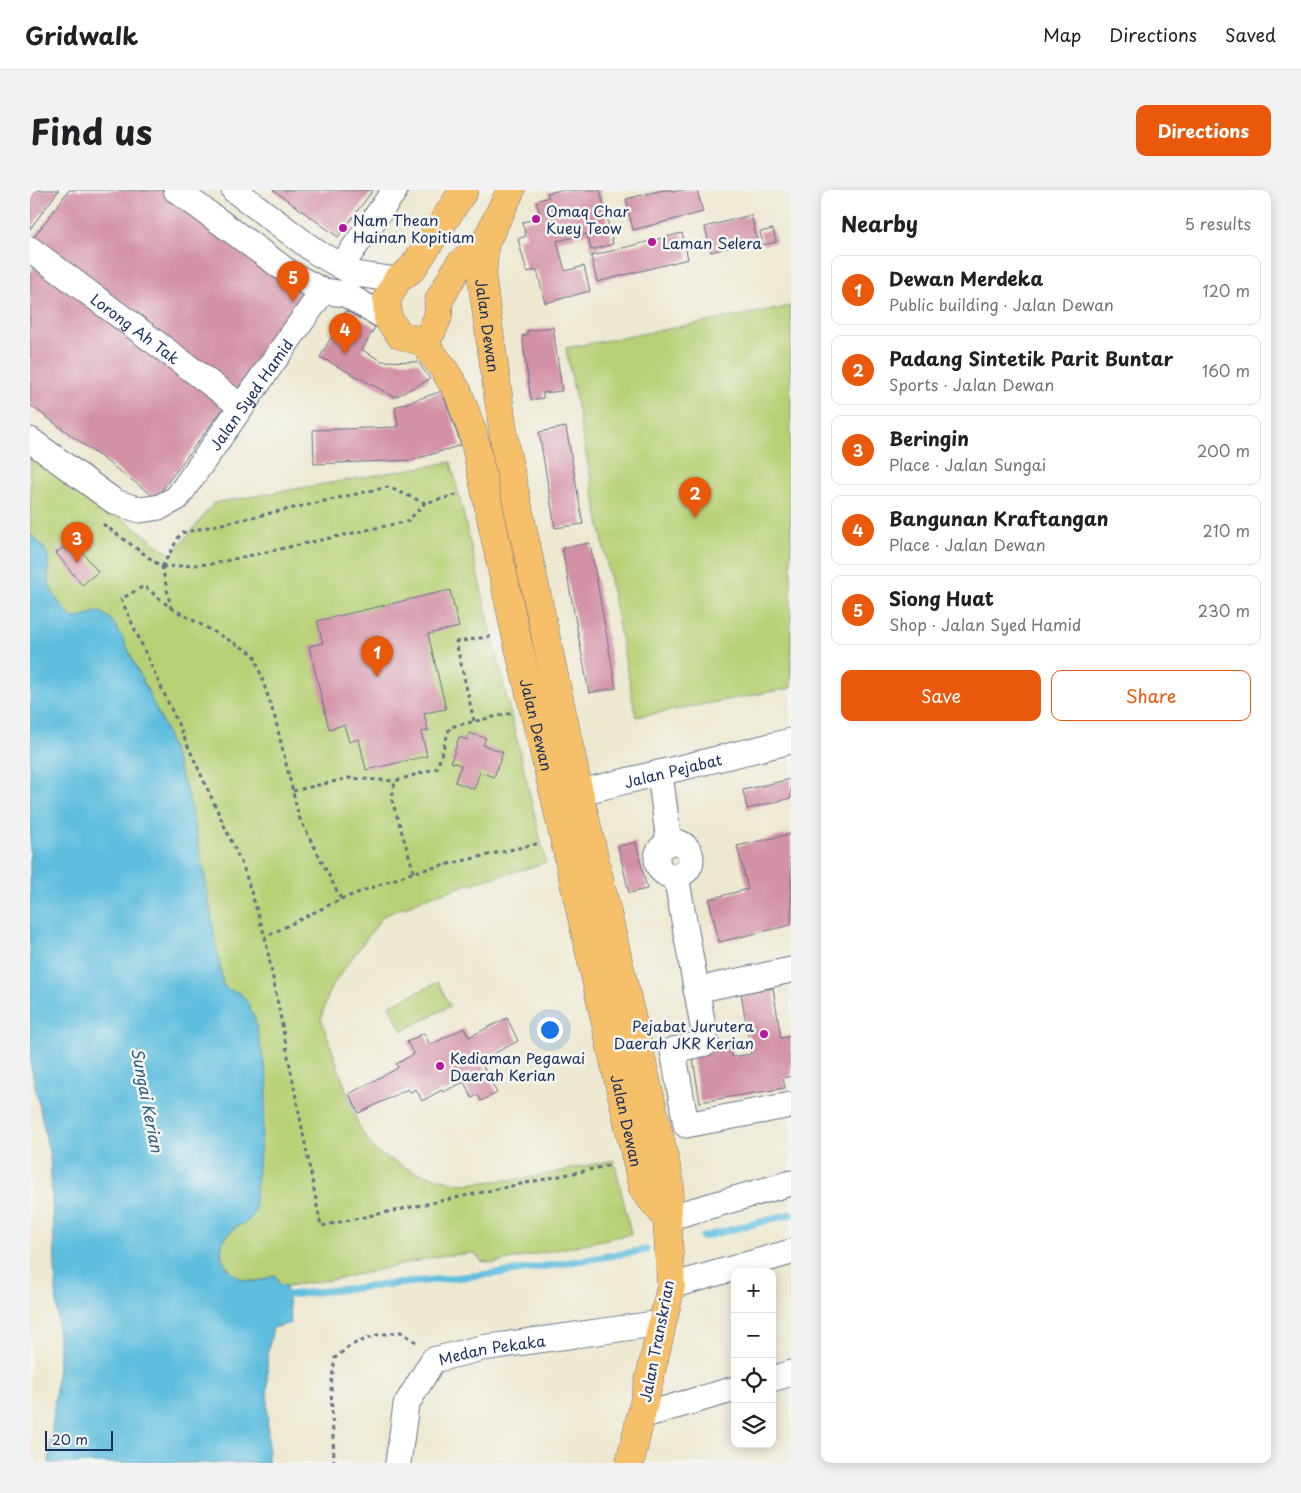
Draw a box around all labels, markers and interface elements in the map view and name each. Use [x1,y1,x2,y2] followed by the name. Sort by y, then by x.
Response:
[25,17,138,53] text: Gridwalk
[1043,21,1081,48] text: Map
[1109,21,1197,48] text: Directions
[1225,21,1276,48] text: Saved
[30,104,152,157] text: Find us
[1136,105,1271,156] button: Directions
[546,199,629,239] place label: Omaq Char Kuey Teow
[841,207,918,239] text: Nearby
[353,208,475,248] place label: Nam Thean Hainan Kopitiam
[1184,211,1251,235] text: 5 results
[530,213,542,225] marker: Omaq Char Kuey Teow
[337,222,349,234] marker: Nam Thean Hainan Kopitiam
[662,231,762,254] place label: Laman Selera
[646,236,658,248] marker: Laman Selera
[277,261,309,302] pin: 5
[889,264,1043,292] text: Dewan Merdeka
[470,277,506,374] street label: Jalan Dewan
[854,278,862,302] text: 1
[1203,278,1250,302] text: 120 m
[86,287,185,369] street label: Lorong Ah Tak
[889,292,1114,316] text: Public building · Jalan Dewan
[329,313,361,354] pin: 4
[203,334,298,454] street label: Jalan Syed Hamid
[889,344,1173,372] text: Padang Sintetik Parit Buntar
[852,358,864,382] text: 2
[1202,358,1250,382] text: 160 m
[889,372,1054,396] text: Sports · Jalan Dewan
[889,424,969,452] text: Beringin
[853,438,863,462] text: 3
[1197,438,1250,462] text: 200 m
[889,452,1046,476] text: Place · Jalan Sungai
[679,477,711,518] pin: 2
[889,504,1108,532] text: Bangunan Kraftangan
[853,518,863,542] text: 4
[1202,518,1250,542] text: 210 m
[61,522,93,563] pin: 3
[889,532,1045,556] text: Place · Jalan Dewan
[889,584,994,612] text: Siong Huat
[853,598,863,622] text: 5
[1198,598,1250,622] text: 230 m
[889,612,1081,636] text: Shop · Jalan Syed Hamid
[361,636,393,677] pin: 1
[841,670,1041,721] button: Save
[1051,670,1251,721] button: Share
[515,676,560,773] street label: Jalan Dewan
[622,747,724,793] street label: Jalan Pejabat
[614,1014,755,1054] place label: Pejabat Jurutera Daerah JKR Kerian
[537,1017,563,1043] your location
[758,1028,770,1040] marker: Pejabat Jurutera Daerah JKR Kerian
[126,1046,170,1156] water label: Sungai Kerian
[450,1046,585,1086] place label: Kediaman Pegawai Daerah Kerian
[434,1060,446,1072] marker: Kediaman Pegawai Daerah Kerian
[606,1072,649,1169] street label: Jalan Dewan
[731,1268,776,1448] map controls
[731,1268,776,1313] button: +
[633,1278,679,1404] street label: Jalan Transkrian
[731,1313,776,1358] button: −
[436,1328,547,1370] street label: Medan Pekaka
[731,1358,776,1403] button: locate
[731,1403,776,1448] button: layers
[45,1428,112,1451] scale bar
[52,1429,88,1450] text: 20 m

